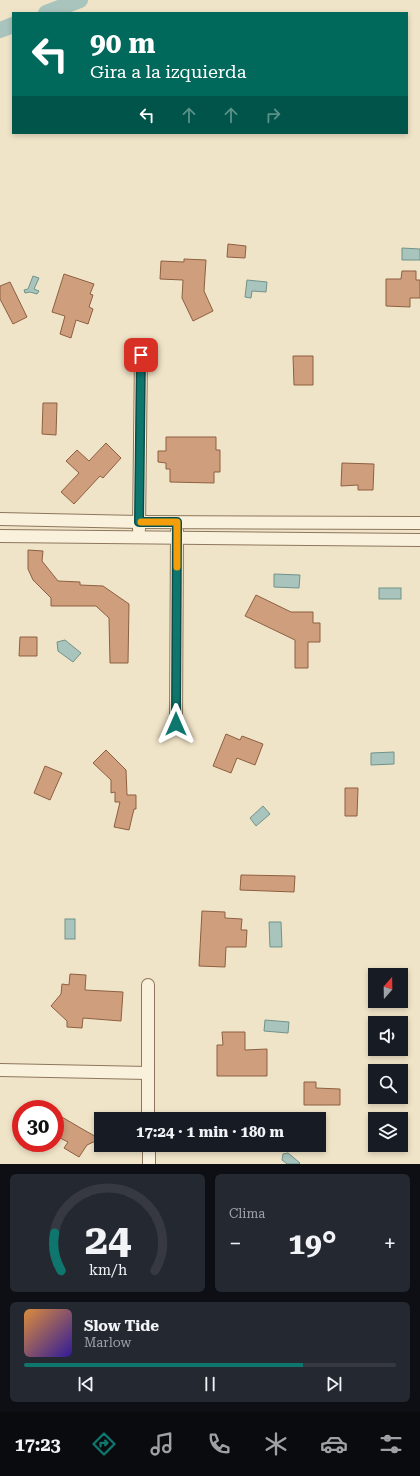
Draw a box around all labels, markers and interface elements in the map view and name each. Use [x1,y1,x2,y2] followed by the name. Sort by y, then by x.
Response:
[90,27,155,60] text: 90 m
[24,28,76,80] icon: left
[90,61,246,82] text: Gira a la izquierda
[136,104,158,126] icon: left
[178,104,200,126] icon: ahead
[220,104,242,126] icon: ahead
[262,104,284,126] icon: right
[124,338,158,372] pin
[130,344,152,366] icon: arrive
[155,703,197,745] position arrow
[368,968,408,1008] north arrow
[368,968,408,1152] map controls
[368,1016,408,1056] button: sound
[368,1064,408,1104] button: search
[12,1100,64,1152] speed limit sign: 30
[368,1112,408,1152] button: layers
[136,1123,284,1141] text: 17:24 · 1 min · 180 m
[229,1206,265,1221] text: Clima
[84,1215,131,1264] text: 24
[288,1226,337,1261] text: 19°
[229,1231,241,1256] text: −
[384,1231,396,1256] text: +
[88,1262,127,1278] text: km/h
[84,1317,159,1335] text: Slow Tide
[84,1335,131,1350] text: Marlow
[75,1373,97,1395] icon: previous
[199,1373,221,1395] icon: pause
[323,1373,345,1395] icon: next
[90,1430,118,1458] icon: directions
[148,1430,176,1458] icon: music
[205,1430,233,1458] icon: phone
[262,1430,290,1458] icon: climate
[320,1430,348,1458] icon: car
[377,1430,405,1458] icon: filters
[15,1434,61,1455] text: 17:23

